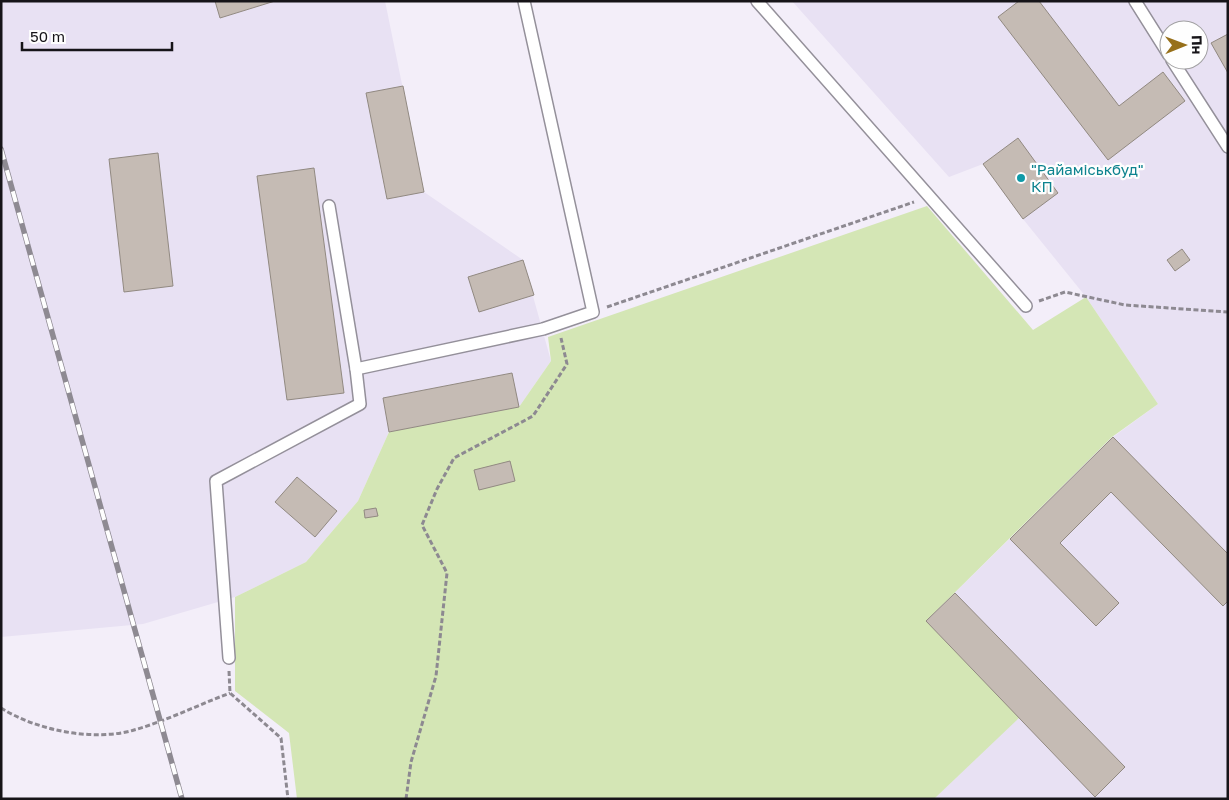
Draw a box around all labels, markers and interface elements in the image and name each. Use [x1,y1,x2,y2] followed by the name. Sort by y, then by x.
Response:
[22,20,172,52] scale bar
[1159,20,1209,70] north arrow
[30,27,65,45] text: 50 m
[1189,35,1206,54] text: Пн
[1031,160,1144,195] place label: "Райаміськбуд" КП
[1015,172,1027,184] marker: "Райаміськбуд" КП

